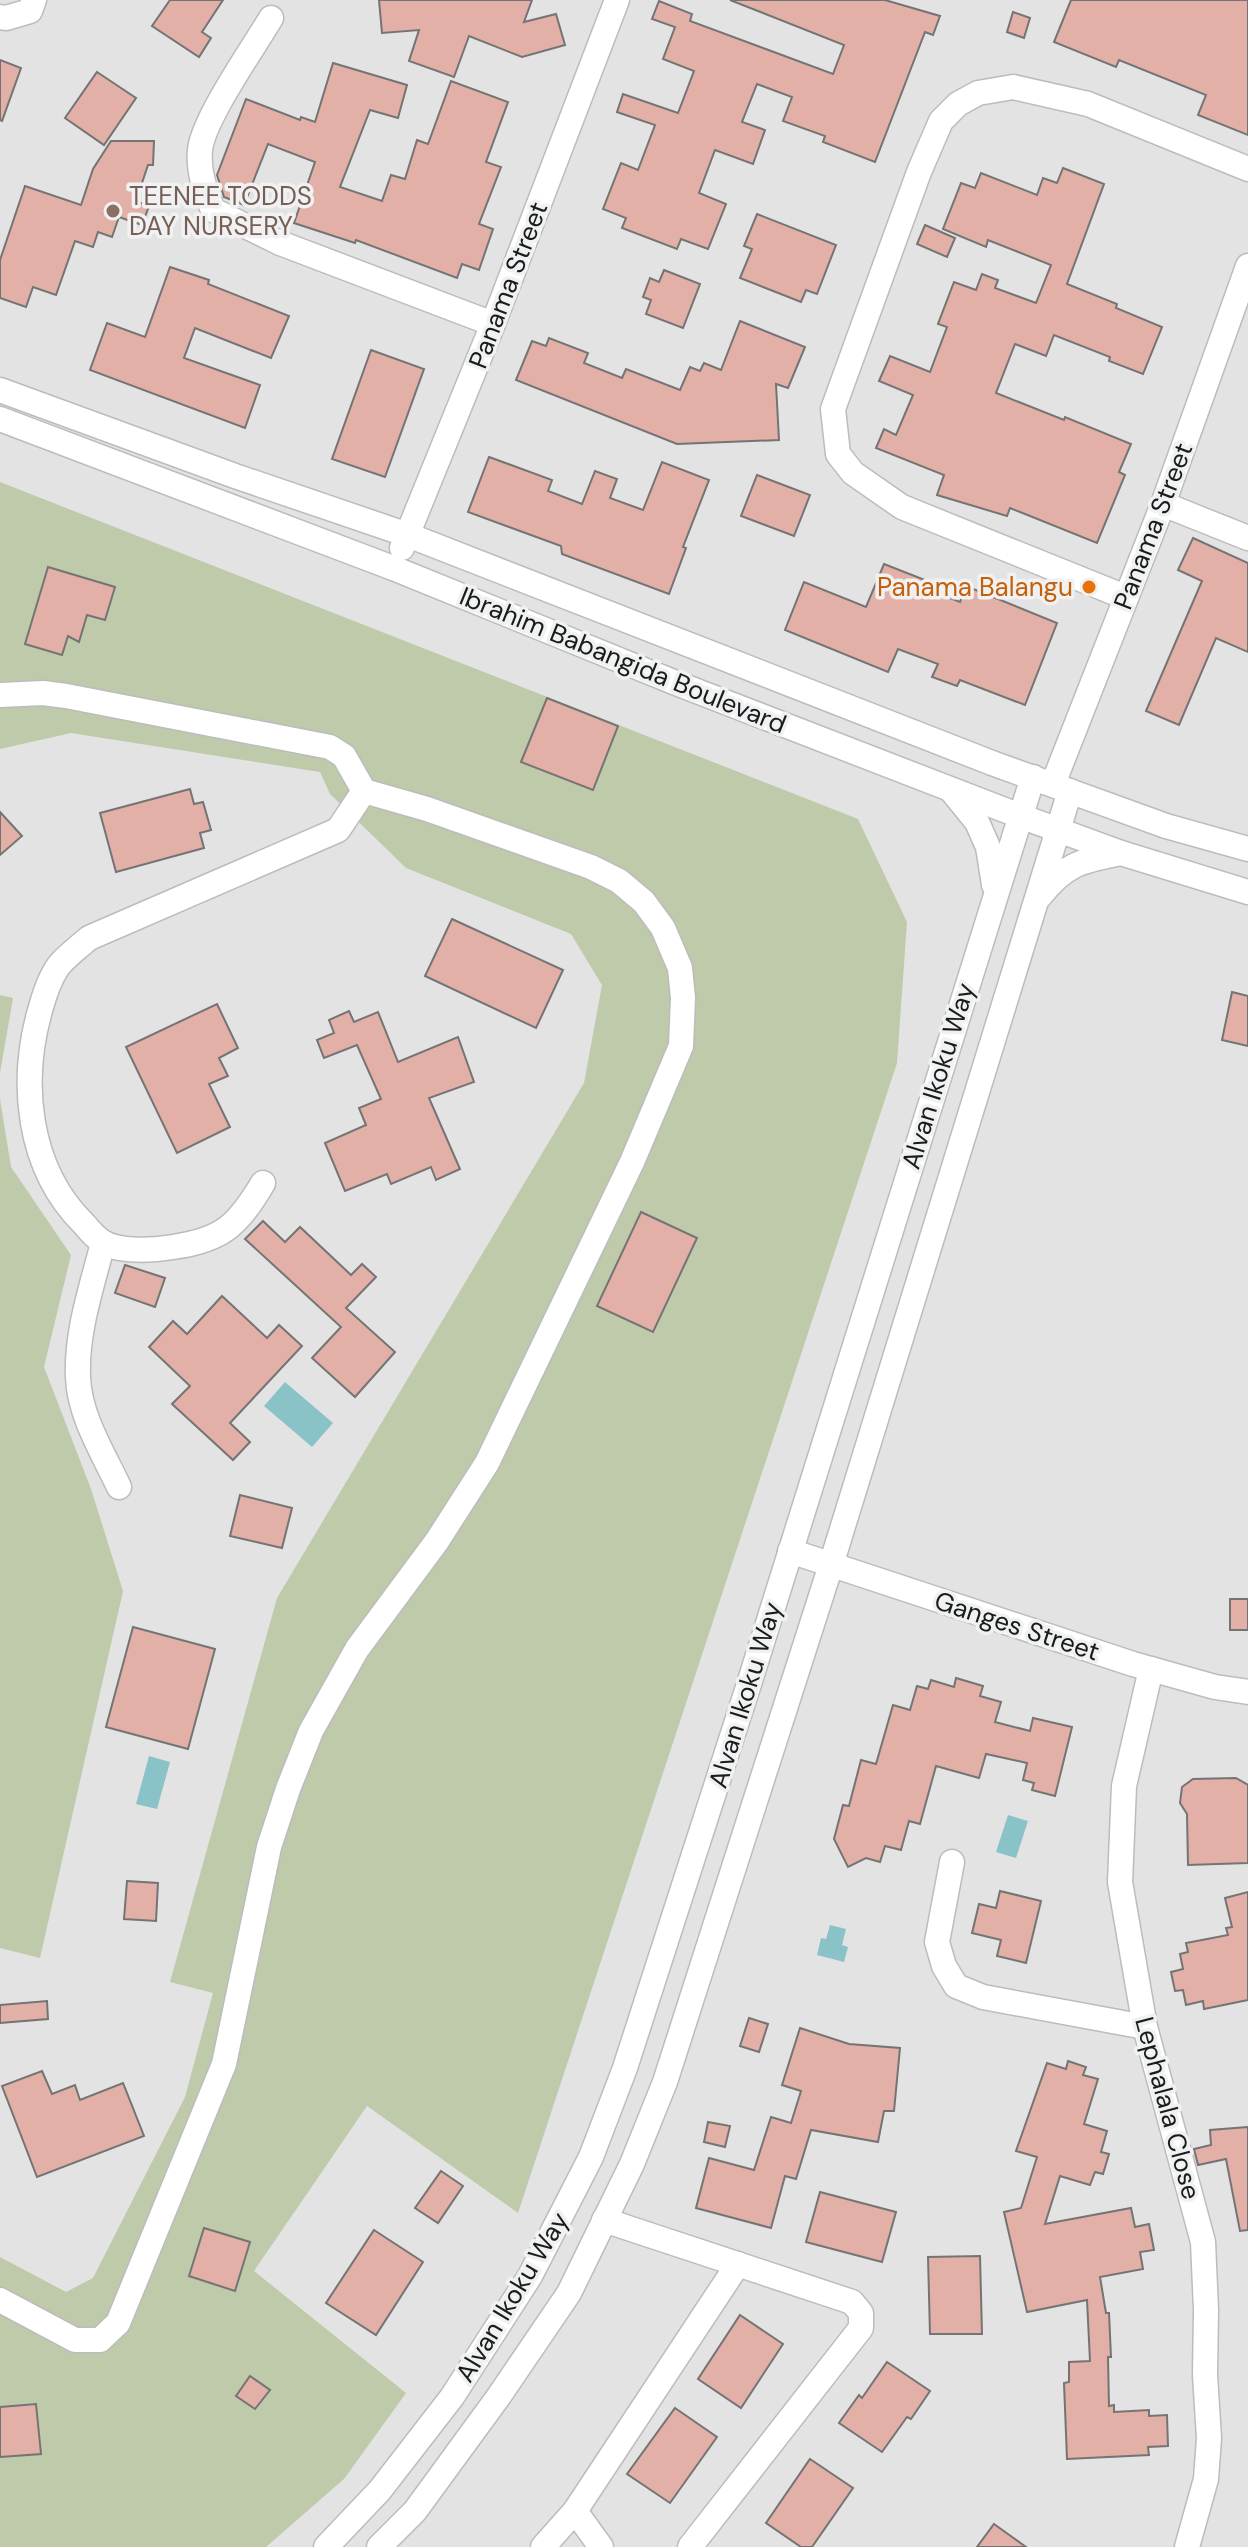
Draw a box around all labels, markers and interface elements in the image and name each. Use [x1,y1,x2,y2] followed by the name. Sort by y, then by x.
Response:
[129,179,312,243] place label: TEENEE TODDS DAY NURSERY
[461,197,555,373] street label: Panama Street
[104,202,122,220] marker: TEENEE TODDS DAY NURSERY
[1106,438,1200,614] street label: Panama Street
[877,570,1073,604] place label: Panama Balangu
[1080,578,1098,596] marker: Panama Balangu
[455,579,791,741] street label: Ibrahim Babangida Boulevard
[894,979,982,1173] street label: Alvan Ikoku Way
[930,1583,1104,1669] street label: Ganges Street
[701,1598,789,1792] street label: Alvan Ikoku Way
[1127,2013,1209,2203] street label: Lephalala Close
[448,2206,576,2388] street label: Alvan Ikoku Way

